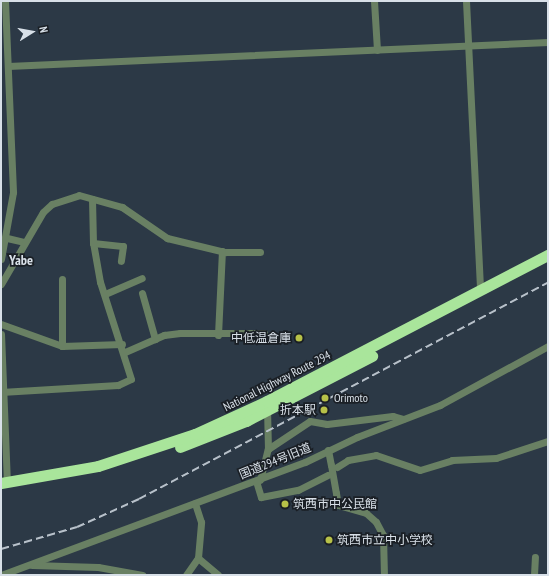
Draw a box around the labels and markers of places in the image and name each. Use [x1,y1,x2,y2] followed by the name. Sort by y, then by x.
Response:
[231,331,291,345] place label: 中低温倉庫
[294,333,304,343] marker: 中低温倉庫
[334,391,368,405] place label: Orimoto
[319,392,331,404] marker: Orimoto
[280,403,316,417] place label: 折本駅
[319,405,329,415] marker: 折本駅
[293,497,377,511] place label: 筑西市中公民館
[280,499,290,509] marker: 筑西市中公民館
[337,533,433,547] place label: 筑西市立中小学校
[324,535,334,545] marker: 筑西市立中小学校

